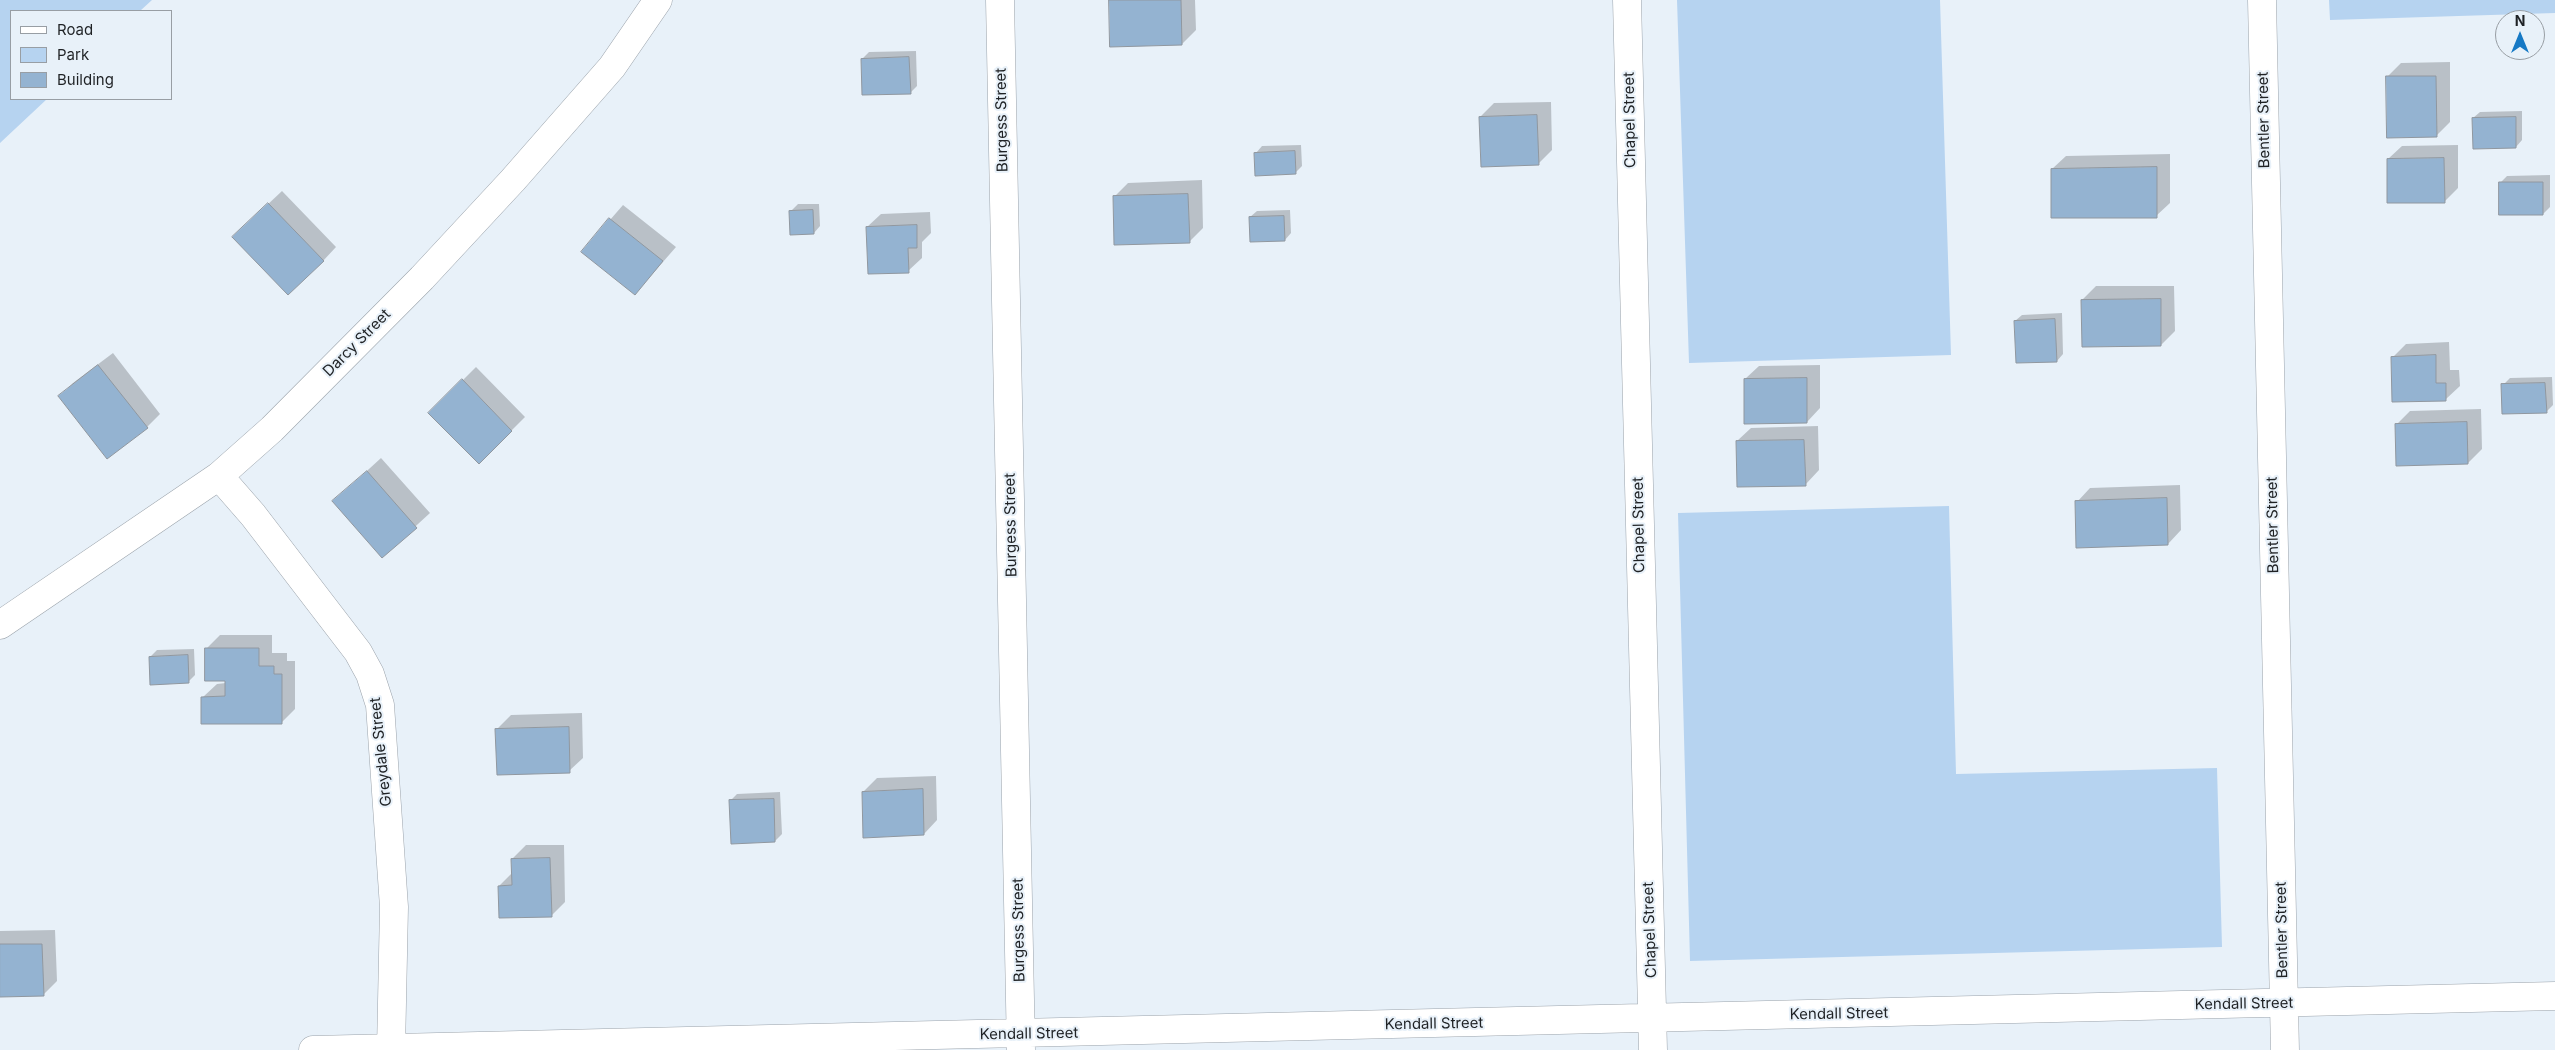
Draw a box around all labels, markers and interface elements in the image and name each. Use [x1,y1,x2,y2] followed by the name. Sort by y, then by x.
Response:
[10,10,172,100] legend
[2495,10,2545,60] north arrow
[2515,12,2525,29] text: N
[57,20,93,39] text: Road
[57,45,89,64] text: Park
[992,68,1012,172] street label: Burgess Street
[57,70,114,89] text: Building
[2254,71,2274,169] street label: Bentler Street
[1620,72,1640,168] street label: Chapel Street
[320,306,394,380] street label: Darcy Street
[1001,473,1021,577] street label: Burgess Street
[2263,476,2283,574] street label: Bentler Street
[1629,477,1649,573] street label: Chapel Street
[366,697,396,807] street label: Greydale Street
[1009,878,1029,982] street label: Burgess Street
[2272,881,2292,979] street label: Bentler Street
[1639,882,1661,978] street label: Chapel Street
[2195,994,2293,1014] street label: Kendall Street
[1790,1004,1888,1024] street label: Kendall Street
[1385,1014,1483,1034] street label: Kendall Street
[980,1024,1078,1044] street label: Kendall Street

